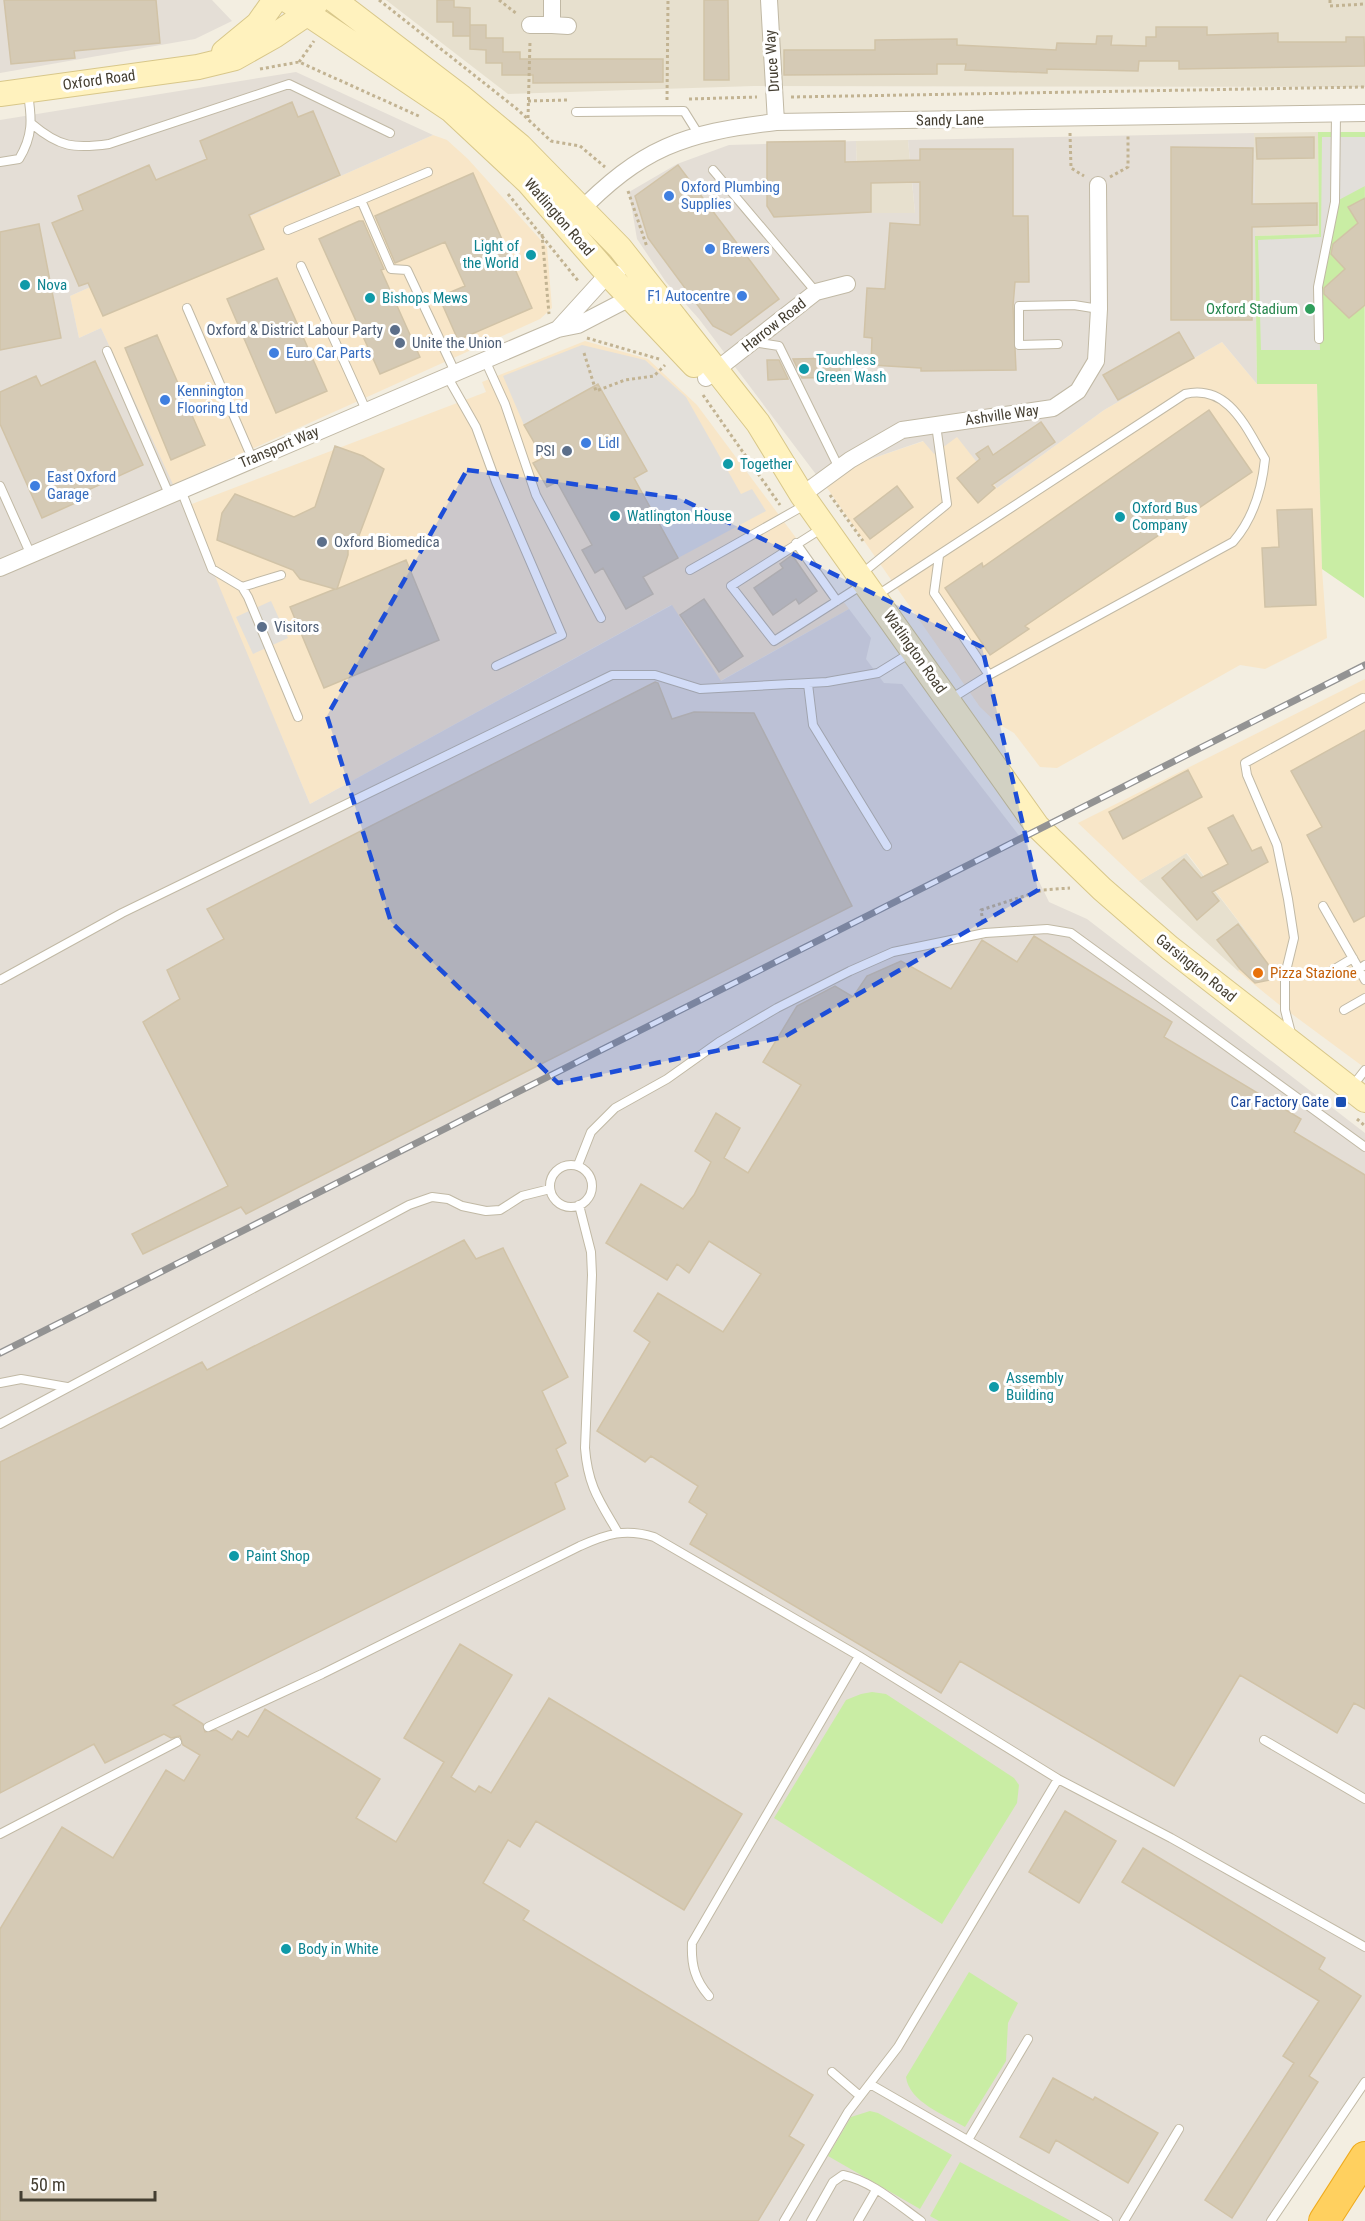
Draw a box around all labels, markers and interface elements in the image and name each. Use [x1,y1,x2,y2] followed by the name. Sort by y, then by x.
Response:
[761,29,783,93] street label: Druce Way
[61,66,137,94] street label: Oxford Road
[916,110,984,130] street label: Sandy Lane
[520,174,598,260] street label: Watlington Road
[681,178,780,213] place label: Oxford Plumbing Supplies
[662,189,676,203] marker: Oxford Plumbing Supplies
[463,237,519,272] place label: Light of the World
[722,240,770,258] place label: Brewers
[703,242,717,256] marker: Brewers
[524,248,538,262] marker: Light of the World
[37,276,67,294] place label: Nova
[18,278,32,292] marker: Nova
[647,287,730,305] place label: F1 Autocentre
[382,289,468,307] place label: Bishops Mews
[735,289,749,303] marker: F1 Autocentre
[363,291,377,305] marker: Bishops Mews
[738,294,810,356] street label: Harrow Road
[1206,300,1298,318] place label: Oxford Stadium
[1303,302,1317,316] marker: Oxford Stadium
[207,321,383,339] place label: Oxford & District Labour Party
[388,323,402,337] marker: Oxford & District Labour Party
[412,334,502,352] place label: Unite the Union
[393,336,407,350] marker: Unite the Union
[286,344,371,362] place label: Euro Car Parts
[267,346,281,360] marker: Euro Car Parts
[816,351,887,386] place label: Touchless Green Wash
[797,362,811,376] marker: Touchless Green Wash
[177,382,248,417] place label: Kennington Flooring Ltd
[158,393,172,407] marker: Kennington Flooring Ltd
[964,401,1040,429] street label: Ashville Way
[236,422,322,472] street label: Transport Way
[598,434,619,452] place label: Lidl
[579,436,593,450] marker: Lidl
[535,442,555,460] place label: PSI
[560,444,574,458] marker: PSI
[740,455,793,473] place label: Together
[721,457,735,471] marker: Together
[47,468,116,503] place label: East Oxford Garage
[28,479,42,493] marker: East Oxford Garage
[1132,499,1198,534] place label: Oxford Bus Company
[627,507,732,525] place label: Watlington House
[608,509,622,523] marker: Watlington House
[1113,510,1127,524] marker: Oxford Bus Company
[334,533,440,551] place label: Oxford Biomedica
[315,535,329,549] marker: Oxford Biomedica
[880,607,950,697] street label: Watlington Road
[274,618,320,636] place label: Visitors
[255,620,269,634] marker: Visitors
[1152,930,1240,1006] street label: Garsington Road
[1270,964,1357,982] place label: Pizza Stazione
[1251,966,1265,980] marker: Pizza Stazione
[1230,1093,1329,1111] place label: Car Factory Gate
[1334,1095,1348,1109] marker: Car Factory Gate
[1006,1369,1064,1404] place label: Assembly Building
[987,1380,1001,1394] marker: Assembly Building
[246,1547,310,1565] place label: Paint Shop
[227,1549,241,1563] marker: Paint Shop
[298,1940,379,1958] place label: Body in White
[279,1942,293,1956] marker: Body in White
[21,2164,154,2202] scale bar
[30,2174,65,2195] text: 50 m

